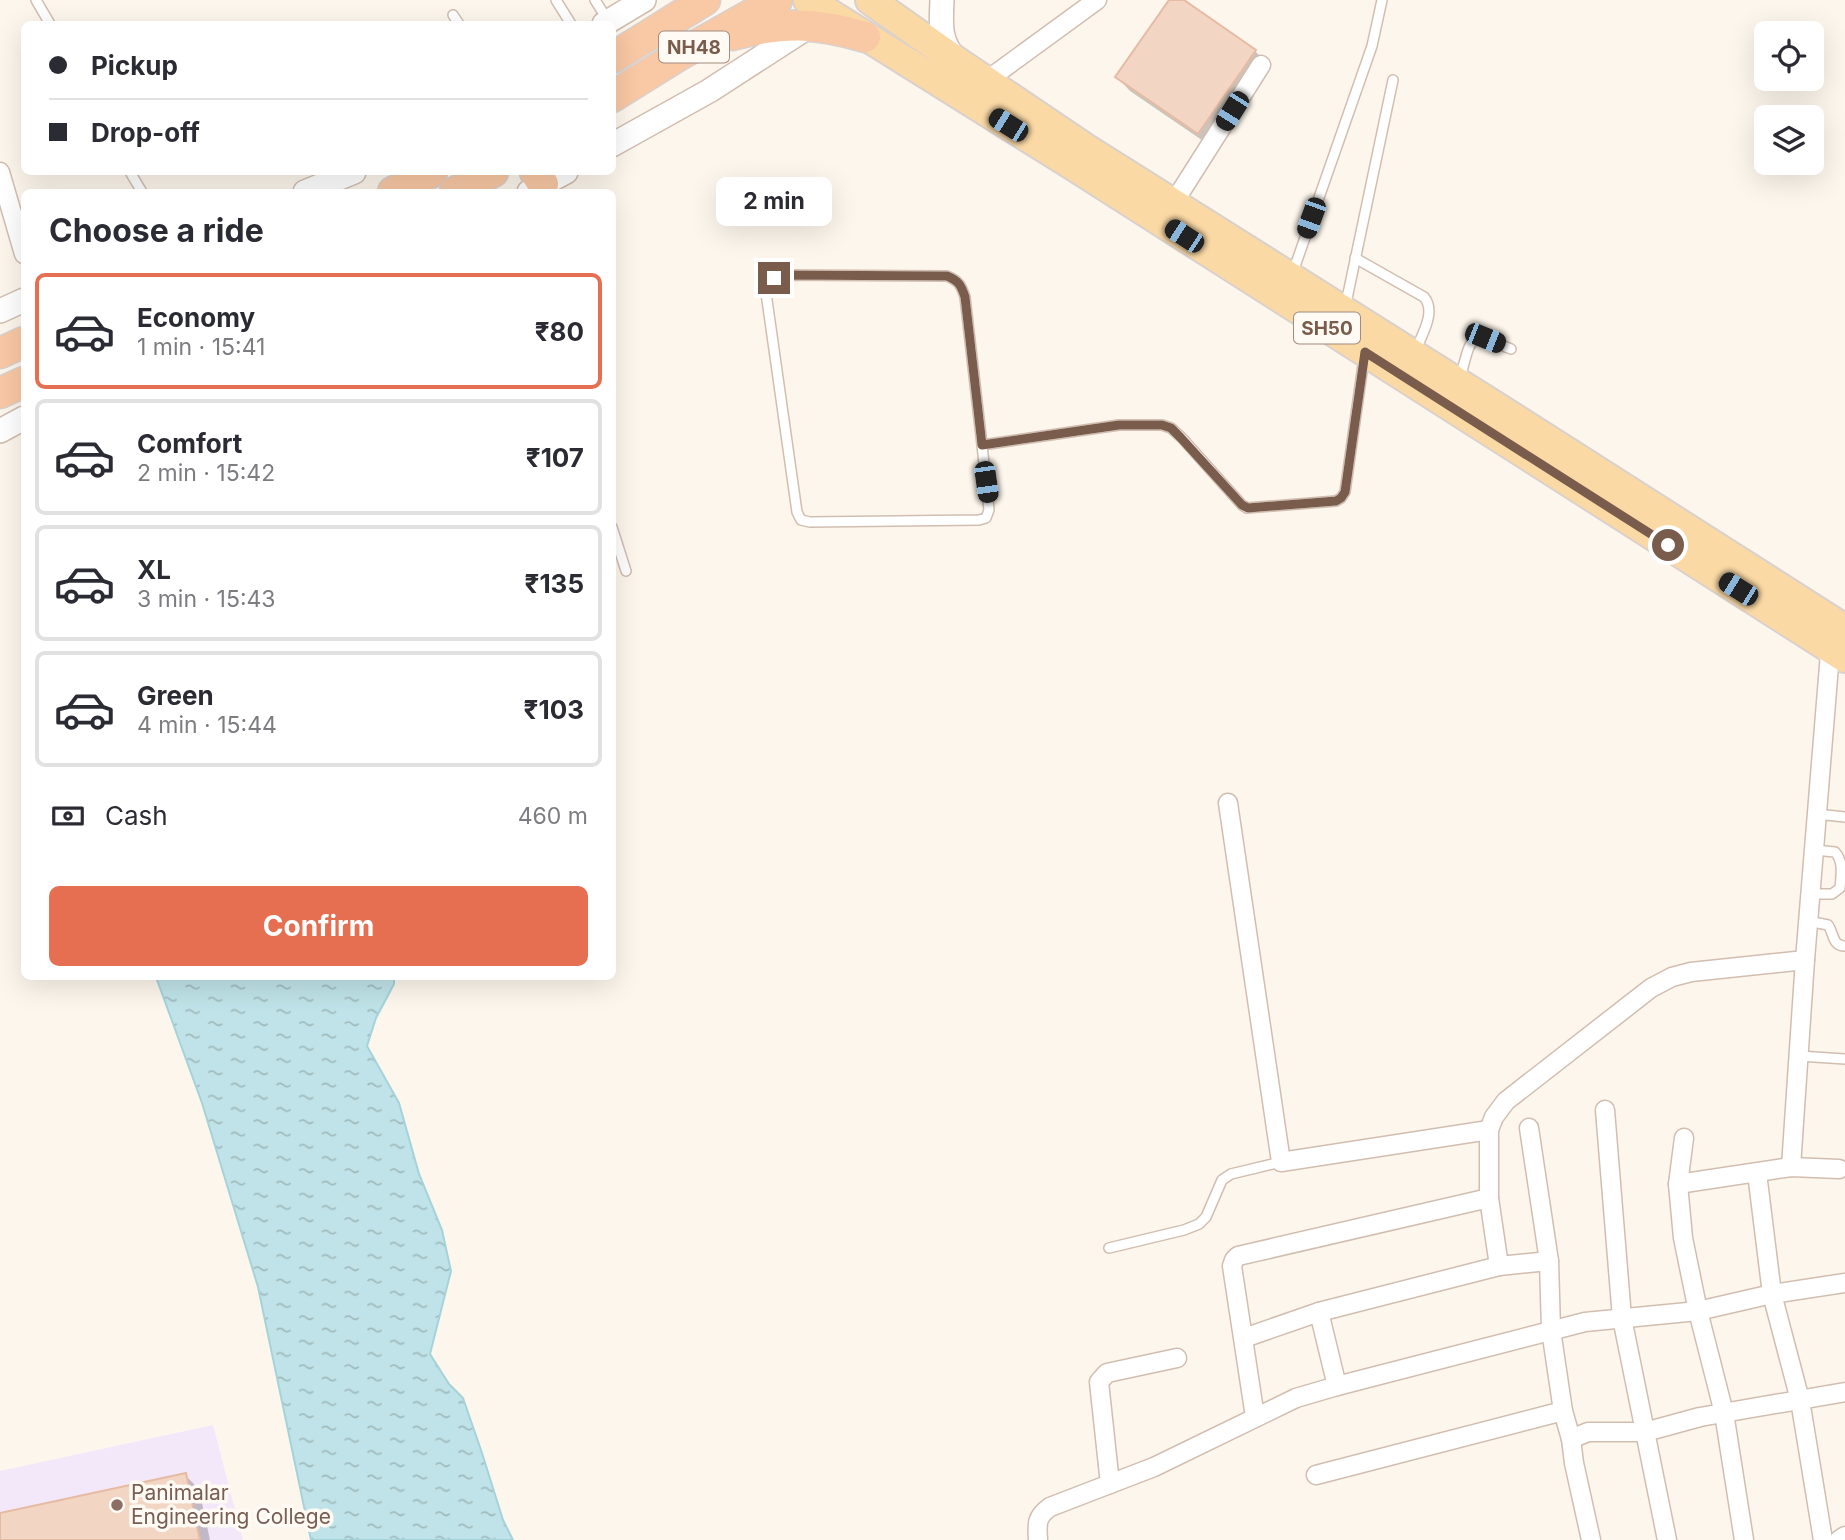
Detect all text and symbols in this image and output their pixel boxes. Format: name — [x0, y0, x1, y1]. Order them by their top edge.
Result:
map controls — [1754, 21, 1824, 175]
button: locate — [1754, 21, 1824, 91]
road number: NH48 — [659, 32, 729, 62]
text: Pickup — [91, 50, 178, 81]
car — [1212, 88, 1253, 134]
car — [985, 105, 1032, 145]
button: layers — [1754, 105, 1824, 175]
text: Drop-off — [91, 117, 200, 148]
callout: 2 min — [716, 176, 832, 226]
text: 2 min — [743, 187, 805, 215]
car — [1294, 195, 1329, 241]
text: Choose a ride — [49, 211, 264, 250]
car — [1161, 216, 1208, 256]
route end — [758, 262, 790, 294]
icon: car — [53, 300, 116, 363]
text: Economy — [137, 302, 255, 333]
road number: SH50 — [1294, 312, 1360, 344]
text: ₹80 — [535, 316, 584, 347]
car — [1462, 320, 1509, 356]
text: 1 min · 15:41 — [137, 333, 265, 361]
icon: car — [53, 426, 116, 489]
text: Comfort — [137, 428, 242, 459]
text: ₹107 — [526, 442, 584, 473]
text: 2 min · 15:42 — [137, 459, 275, 487]
car — [973, 460, 1000, 504]
route start — [1652, 529, 1684, 561]
icon: car — [53, 552, 116, 615]
text: XL — [137, 554, 171, 585]
text: ₹135 — [525, 568, 584, 599]
car — [1715, 569, 1762, 609]
text: 3 min · 15:43 — [137, 585, 276, 613]
icon: car — [53, 678, 116, 741]
text: Green — [137, 680, 214, 711]
text: ₹103 — [524, 694, 584, 725]
text: 4 min · 15:44 — [137, 711, 277, 739]
icon: cash — [49, 797, 87, 835]
text: Cash — [105, 800, 168, 831]
text: 460 m — [518, 802, 588, 830]
button: Confirm — [49, 886, 588, 966]
place label: Panimalar Engineering College — [131, 1480, 331, 1529]
marker: Panimalar Engineering College — [109, 1497, 125, 1513]

